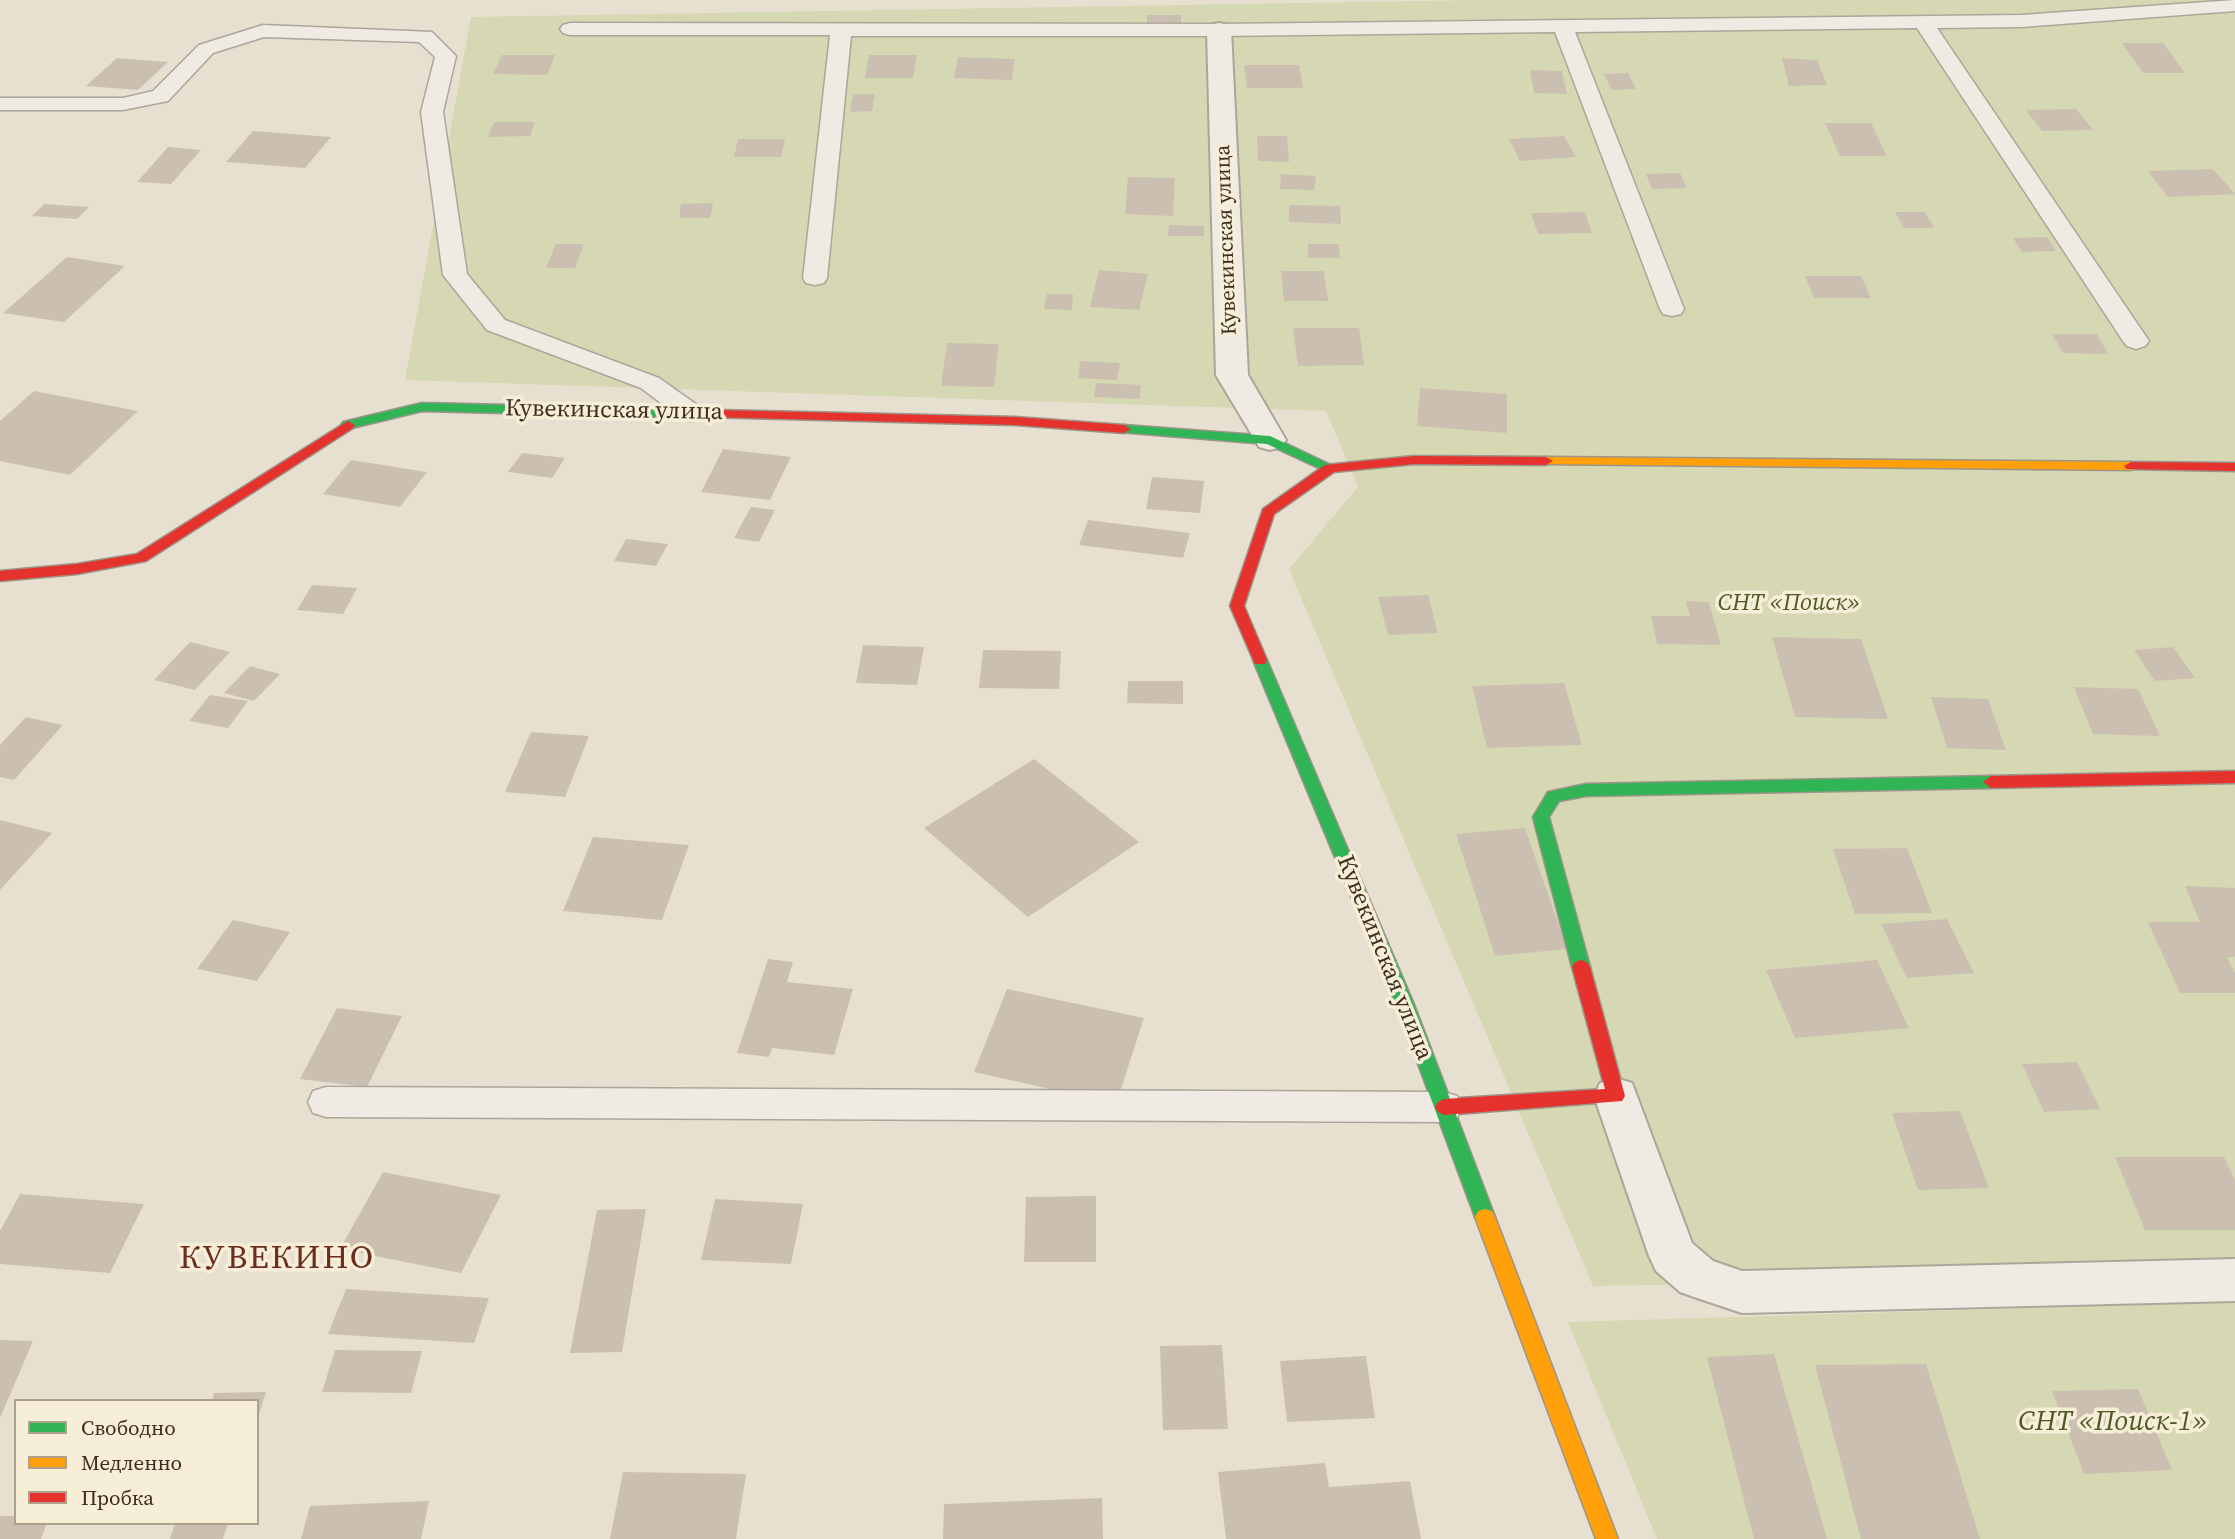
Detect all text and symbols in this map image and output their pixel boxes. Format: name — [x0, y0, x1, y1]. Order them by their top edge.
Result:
street label: Кувекинская улица — [1211, 144, 1243, 336]
street label: Кувекинская улица — [505, 395, 723, 427]
park label: СНТ «Поиск» — [1718, 590, 1860, 618]
street label: Кувекинская улица — [1330, 852, 1438, 1064]
district label: КУВЕКИНО — [180, 1240, 374, 1280]
legend — [14, 1399, 259, 1525]
park label: СНТ «Поиск-1» — [2018, 1406, 2208, 1440]
text: Свободно — [81, 1413, 176, 1442]
text: Медленно — [81, 1448, 182, 1477]
text: Пробка — [81, 1483, 154, 1512]

